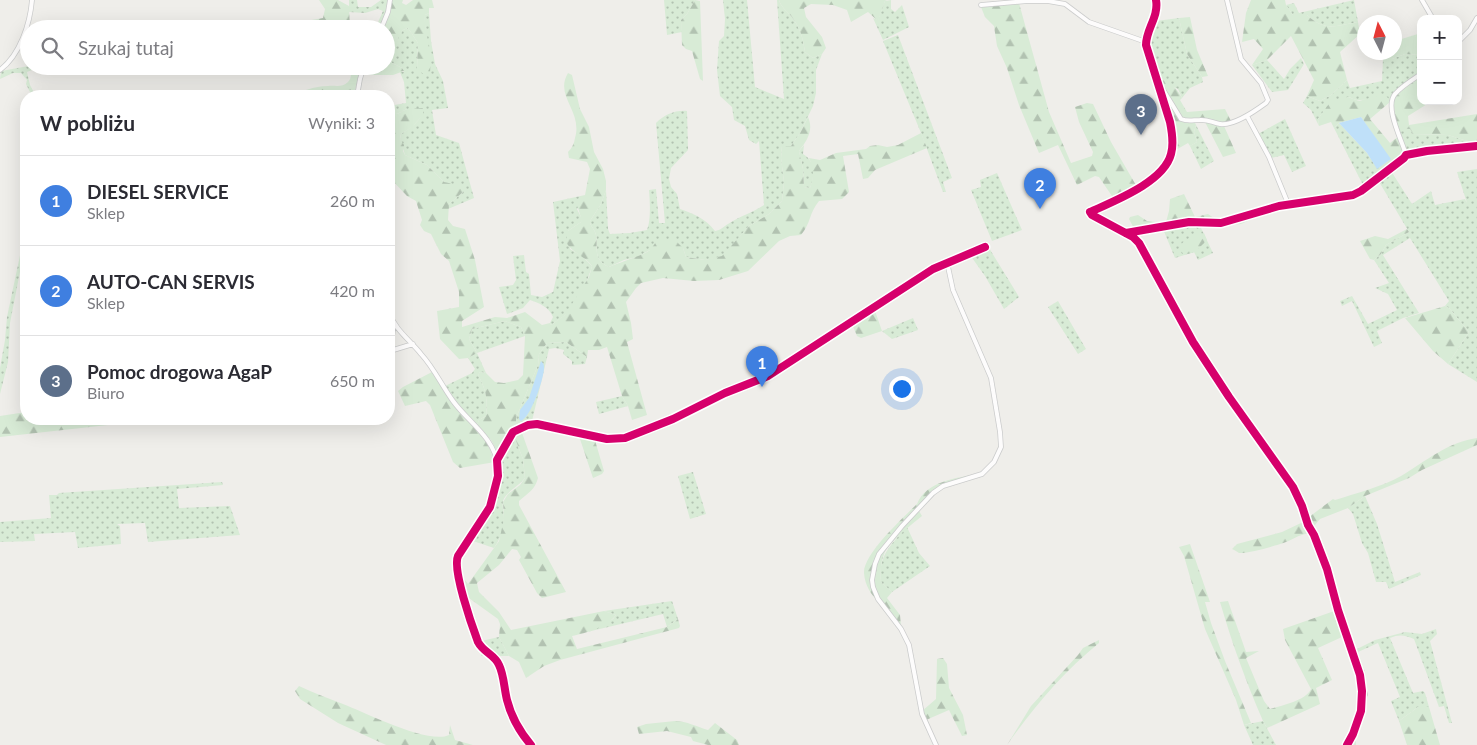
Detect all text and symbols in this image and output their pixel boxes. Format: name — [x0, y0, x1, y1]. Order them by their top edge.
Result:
north arrow — [1357, 15, 1402, 60]
map controls — [1417, 15, 1462, 105]
button: + — [1417, 15, 1462, 60]
search box — [20, 20, 395, 75]
icon: search — [38, 34, 66, 62]
text: Szukaj tutaj — [78, 36, 174, 59]
button: − — [1417, 60, 1462, 105]
pin: 3 — [1125, 94, 1157, 135]
text: W pobliżu — [40, 110, 135, 135]
text: Wyniki: 3 — [308, 113, 375, 132]
pin: 2 — [1024, 168, 1056, 209]
text: DIESEL SERVICE — [87, 180, 229, 203]
text: 1 — [51, 191, 61, 210]
text: 260 m — [330, 191, 375, 210]
text: Sklep — [87, 203, 125, 222]
text: AUTO-CAN SERVIS — [87, 270, 255, 293]
text: 2 — [51, 281, 61, 300]
text: 420 m — [330, 281, 375, 300]
text: Sklep — [87, 293, 125, 312]
pin: 1 — [746, 346, 778, 387]
text: Pomoc drogowa AgaP — [87, 360, 272, 383]
text: 3 — [51, 371, 61, 390]
text: 650 m — [330, 371, 375, 390]
your location — [889, 376, 915, 402]
text: Biuro — [87, 383, 125, 402]

